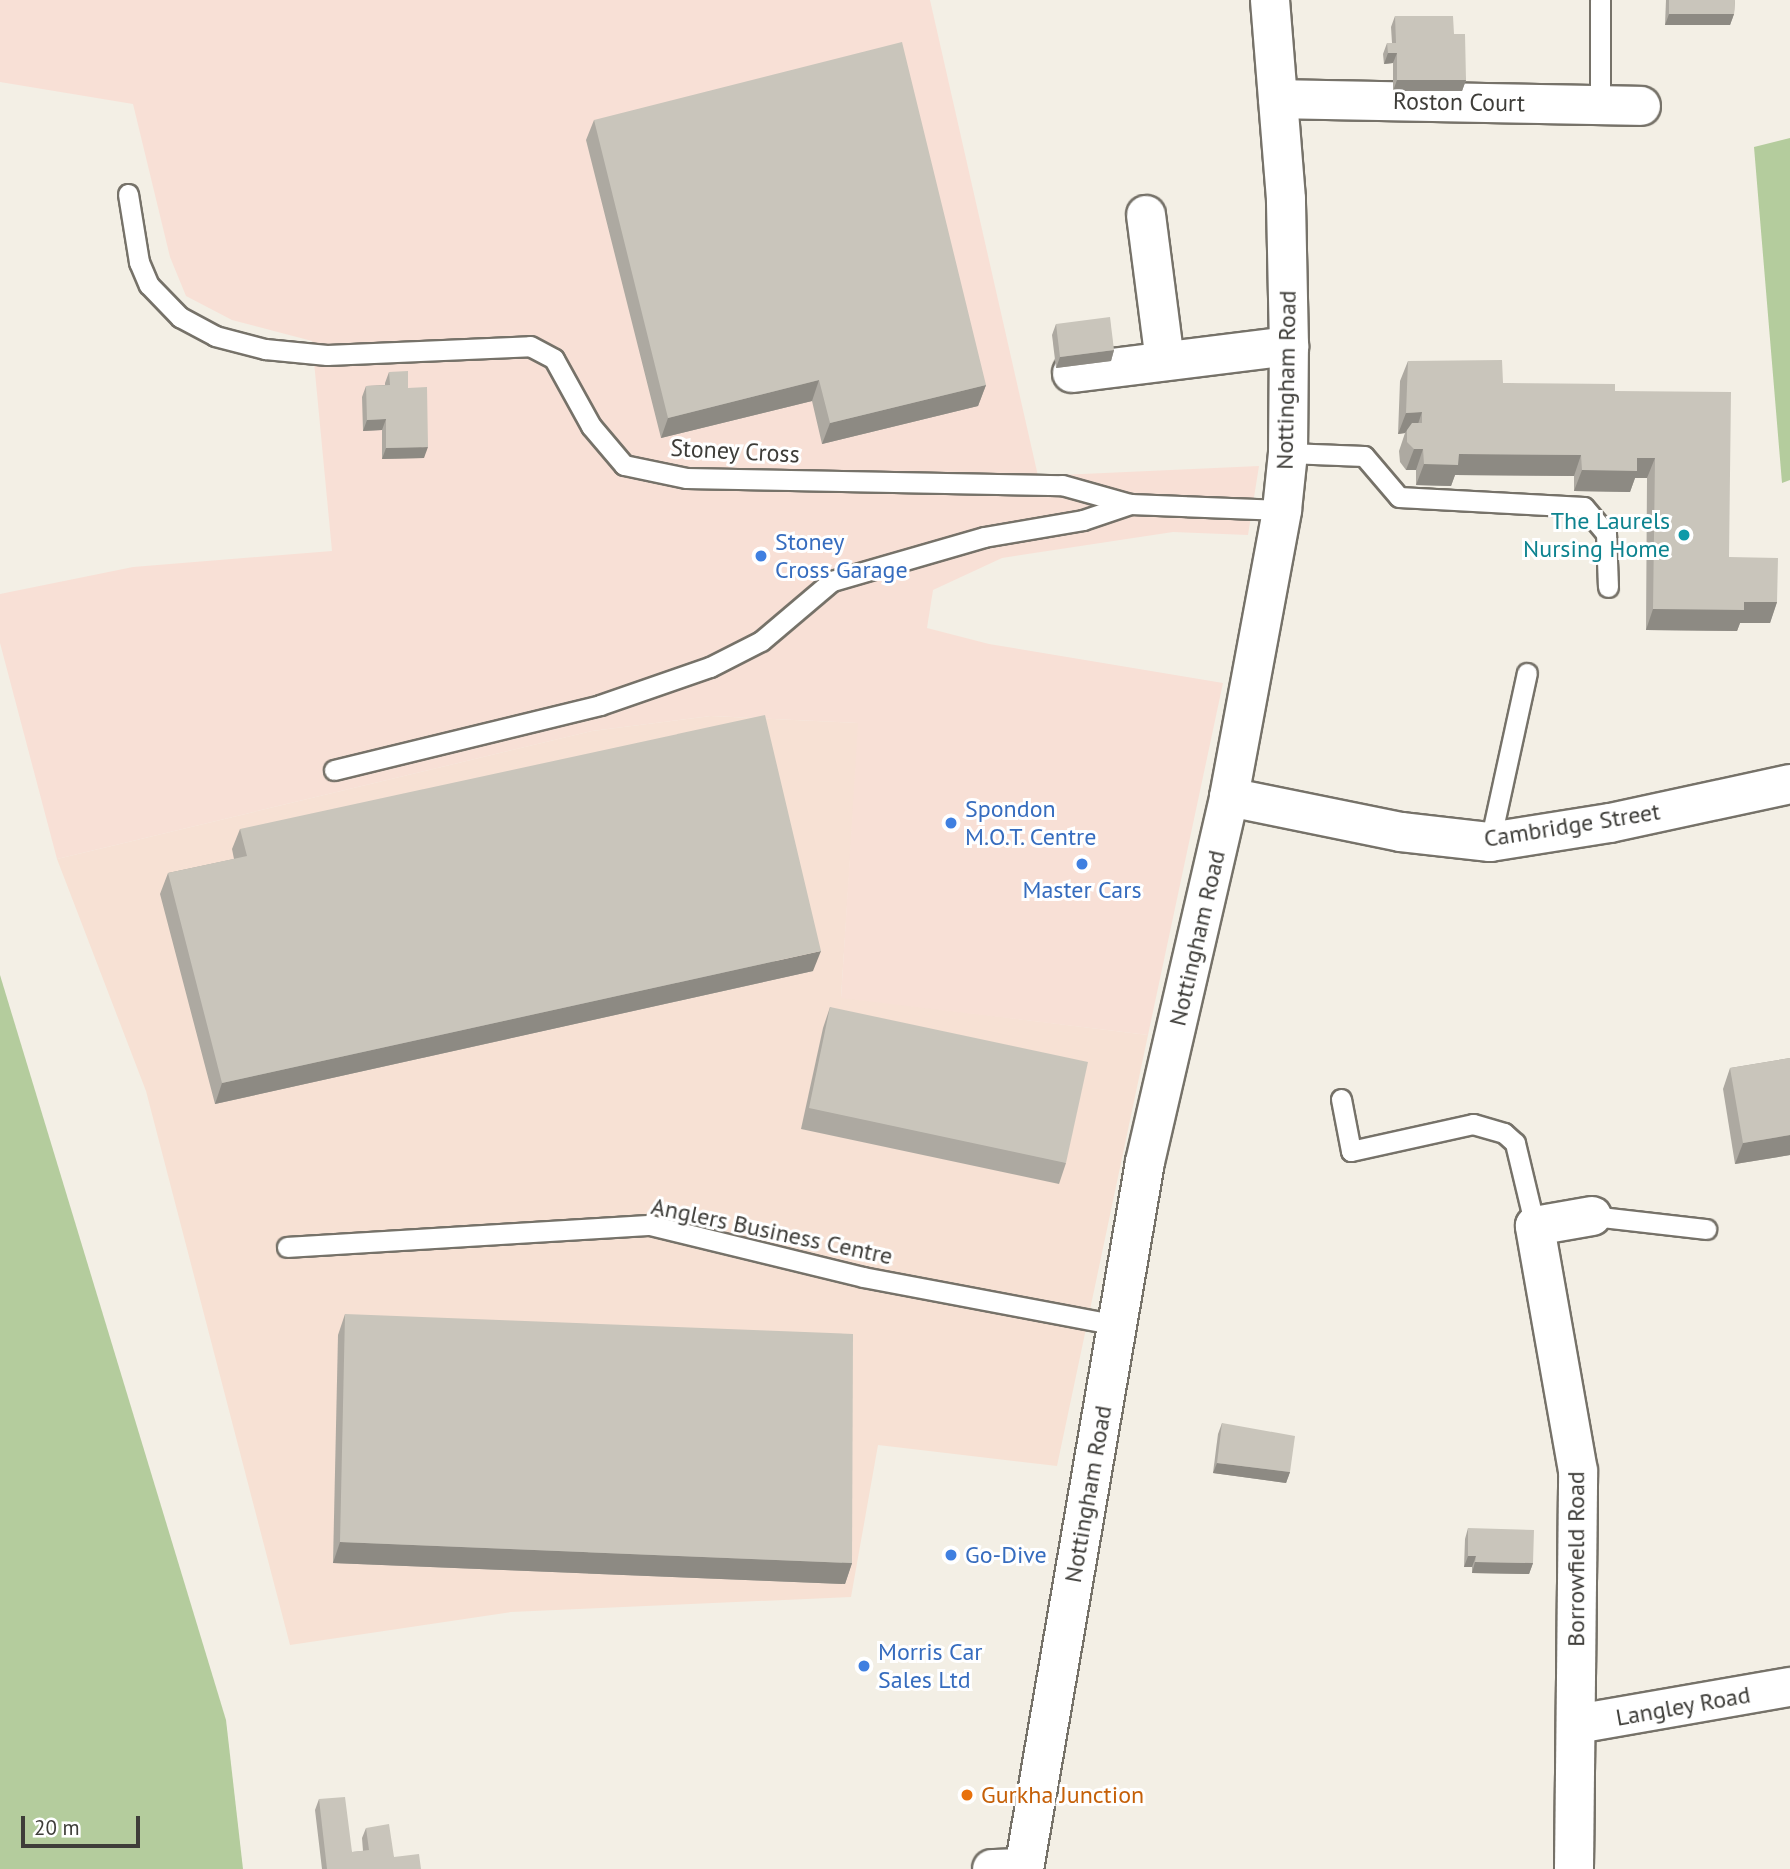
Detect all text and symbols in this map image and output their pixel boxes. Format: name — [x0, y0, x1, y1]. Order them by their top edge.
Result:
street label: Roston Court — [1393, 86, 1525, 118]
street label: Nottingham Road — [1270, 290, 1302, 470]
street label: Stoney Cross — [669, 433, 801, 469]
place label: The Laurels Nursing Home — [1523, 507, 1670, 563]
marker: The Laurels Nursing Home — [1676, 527, 1692, 543]
place label: Stoney Cross Garage — [775, 528, 908, 584]
marker: Stoney Cross Garage — [753, 548, 769, 564]
place label: Spondon M.O.T. Centre — [965, 795, 1098, 851]
street label: Cambridge Street — [1482, 797, 1662, 853]
marker: Spondon M.O.T. Centre — [943, 815, 959, 831]
street label: Nottingham Road — [1163, 847, 1231, 1029]
marker: Master Cars — [1074, 856, 1090, 872]
place label: Master Cars — [1022, 876, 1142, 904]
street label: Anglers Business Centre — [649, 1191, 895, 1271]
street label: Nottingham Road — [1058, 1403, 1118, 1585]
street label: Borrowfield Road — [1562, 1471, 1590, 1647]
place label: Go-Dive — [965, 1541, 1047, 1569]
marker: Go-Dive — [943, 1547, 959, 1563]
place label: Morris Car Sales Ltd — [878, 1638, 982, 1694]
marker: Morris Car Sales Ltd — [856, 1658, 872, 1674]
street label: Langley Road — [1613, 1680, 1753, 1732]
place label: Gurkha Junction — [981, 1781, 1144, 1809]
marker: Gurkha Junction — [959, 1787, 975, 1803]
scale bar — [24, 1802, 144, 1846]
text: 20 m — [34, 1814, 80, 1841]

